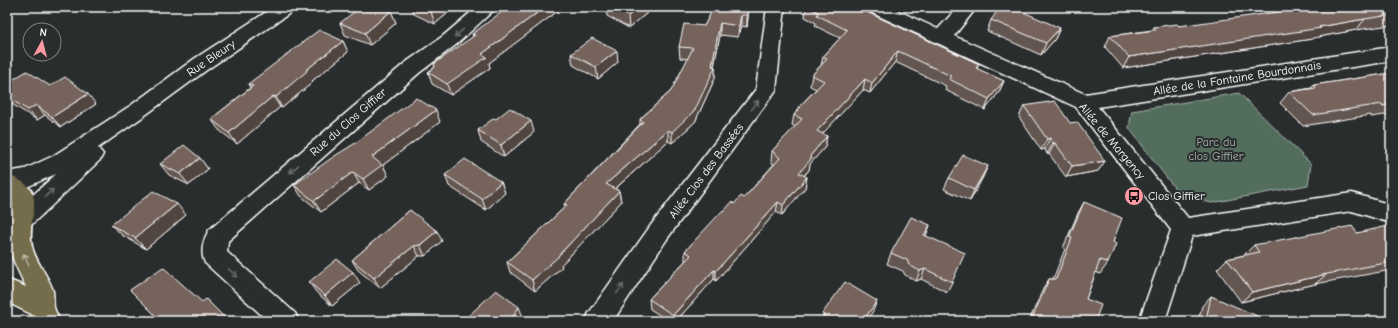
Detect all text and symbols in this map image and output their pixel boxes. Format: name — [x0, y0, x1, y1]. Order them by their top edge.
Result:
north arrow — [22, 22, 62, 62]
text: N — [39, 26, 48, 39]
one-way arrow — [453, 28, 464, 37]
street label: Rue Bleury — [184, 36, 239, 79]
street label: Allée de la Fontaine Bourdonnais — [1152, 58, 1322, 98]
street label: Rue du Clos Giffier — [307, 85, 389, 159]
one-way arrow — [751, 100, 759, 111]
street label: Allée de Margency — [1076, 100, 1148, 183]
street label: Allée Clos des Bassées — [666, 121, 746, 221]
park label: Parc du clos Giffier — [1188, 135, 1244, 163]
one-way arrow — [289, 165, 299, 174]
bus stop icon: Clos Giffier — [1123, 185, 1145, 207]
one-way arrow — [44, 188, 54, 198]
place label: Clos Giffier — [1148, 189, 1205, 203]
one-way arrow — [22, 253, 29, 265]
one-way arrow — [228, 269, 238, 278]
one-way arrow — [616, 284, 624, 295]

